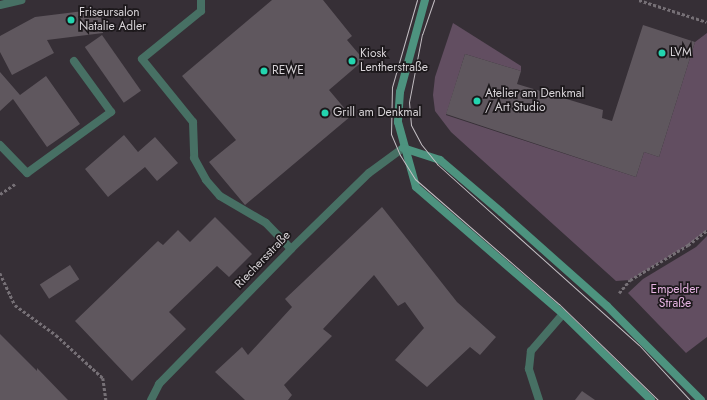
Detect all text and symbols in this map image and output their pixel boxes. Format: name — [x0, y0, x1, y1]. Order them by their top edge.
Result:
place label: Friseursalon Natalie Adler — [79, 6, 146, 34]
marker: Friseursalon Natalie Adler — [66, 15, 76, 25]
place label: LVM — [670, 46, 692, 60]
place label: Kiosk Lentherstraße — [360, 47, 428, 75]
marker: LVM — [657, 48, 667, 58]
marker: Kiosk Lentherstraße — [347, 56, 357, 66]
place label: REWE — [272, 64, 304, 78]
marker: REWE — [259, 66, 269, 76]
place label: Atelier am Denkmal / Art Studio — [485, 87, 584, 115]
marker: Atelier am Denkmal / Art Studio — [472, 96, 482, 106]
place label: Grill am Denkmal — [333, 106, 421, 120]
marker: Grill am Denkmal — [320, 108, 330, 118]
street label: Riechersstraße — [232, 228, 294, 292]
park label: Empelder Straße — [651, 283, 699, 311]

